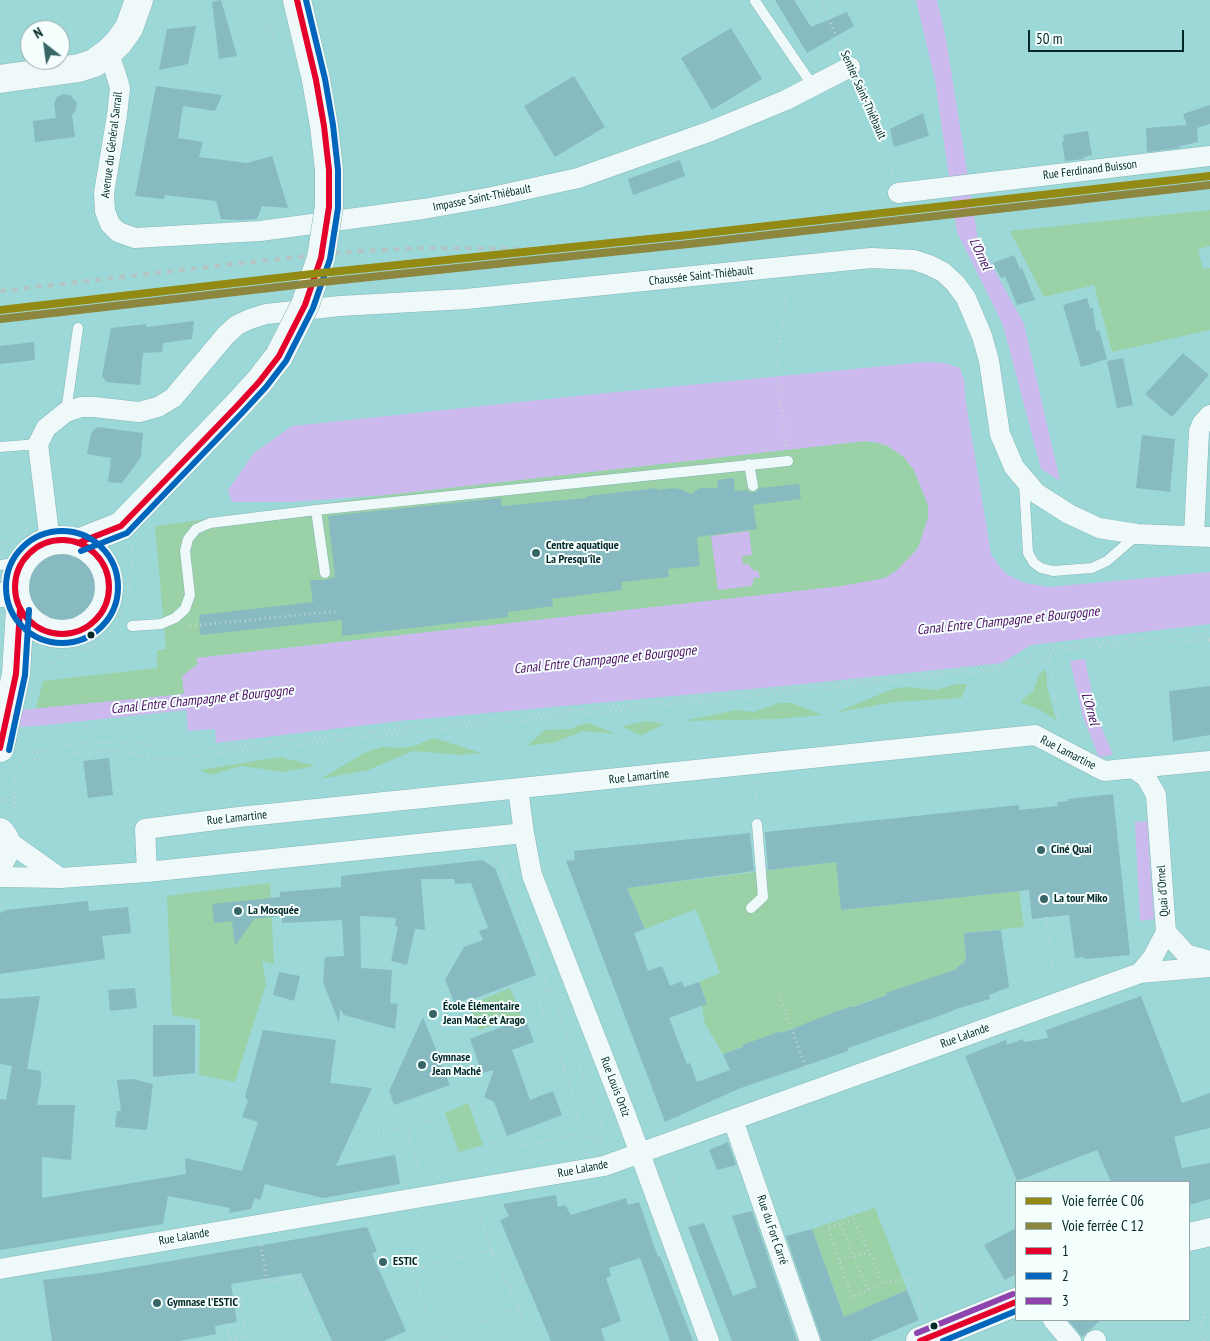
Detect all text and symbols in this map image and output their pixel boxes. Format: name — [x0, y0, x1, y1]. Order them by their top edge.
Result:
north arrow — [20, 20, 70, 70]
scale bar — [1030, 20, 1186, 52]
text: N — [30, 23, 46, 43]
text: 50 m — [1036, 29, 1062, 48]
street label: Sentier Saint-Thiébault — [837, 48, 889, 142]
street label: Avenue du Général Sarrail — [98, 91, 126, 199]
street label: Rue Ferdinand Buisson — [1042, 157, 1138, 183]
street label: Impasse Saint-Thiébault — [432, 181, 532, 215]
water label: L'Ornel — [965, 235, 995, 273]
street label: Chaussée Saint-Thiébault — [648, 263, 754, 289]
place label: Centre aquatique La Presqu'île — [546, 539, 619, 567]
marker: Centre aquatique La Presqu'île — [530, 547, 542, 559]
water label: Canal Entre Champagne et Bourgogne — [916, 603, 1100, 639]
unlabelled marker — [86, 630, 96, 640]
water label: Canal Entre Champagne et Bourgogne — [513, 642, 697, 678]
water label: Canal Entre Champagne et Bourgogne — [110, 682, 294, 718]
water label: L'Ornel — [1077, 691, 1103, 727]
street label: Rue Lamartine — [1038, 733, 1098, 773]
street label: Rue Lamartine — [608, 767, 670, 787]
street label: Rue Lamartine — [206, 808, 268, 828]
place label: Ciné Quai — [1051, 843, 1092, 857]
marker: Ciné Quai — [1035, 844, 1047, 856]
street label: Quai d'Ornel — [1154, 865, 1172, 917]
place label: La tour Miko — [1054, 892, 1107, 906]
marker: La tour Miko — [1038, 893, 1050, 905]
place label: La Mosquée — [248, 904, 299, 918]
marker: La Mosquée — [232, 905, 244, 917]
place label: École Élémentaire Jean Macé et Arago — [443, 1000, 525, 1028]
marker: École Élémentaire Jean Macé et Arago — [427, 1008, 439, 1020]
street label: Rue Lalande — [939, 1020, 991, 1052]
place label: Gymnase Jean Maché — [432, 1051, 481, 1079]
street label: Rue Louis Ortiz — [597, 1055, 633, 1119]
marker: Gymnase Jean Maché — [416, 1059, 428, 1071]
street label: Rue Lalande — [557, 1157, 609, 1181]
legend — [1015, 1181, 1190, 1321]
text: Voie ferrée C 06 — [1062, 1191, 1144, 1210]
street label: Rue du Fort Carré — [753, 1193, 791, 1267]
text: Voie ferrée C 12 — [1062, 1216, 1144, 1235]
street label: Rue Lalande — [158, 1225, 210, 1249]
text: 1 — [1062, 1241, 1069, 1260]
place label: ESTIC — [393, 1255, 417, 1269]
marker: ESTIC — [377, 1256, 389, 1268]
text: 2 — [1062, 1266, 1069, 1285]
text: 3 — [1062, 1291, 1069, 1310]
place label: Gymnase l'ESTIC — [167, 1296, 238, 1310]
marker: Gymnase l'ESTIC — [151, 1297, 163, 1309]
unlabelled marker — [929, 1321, 939, 1331]

